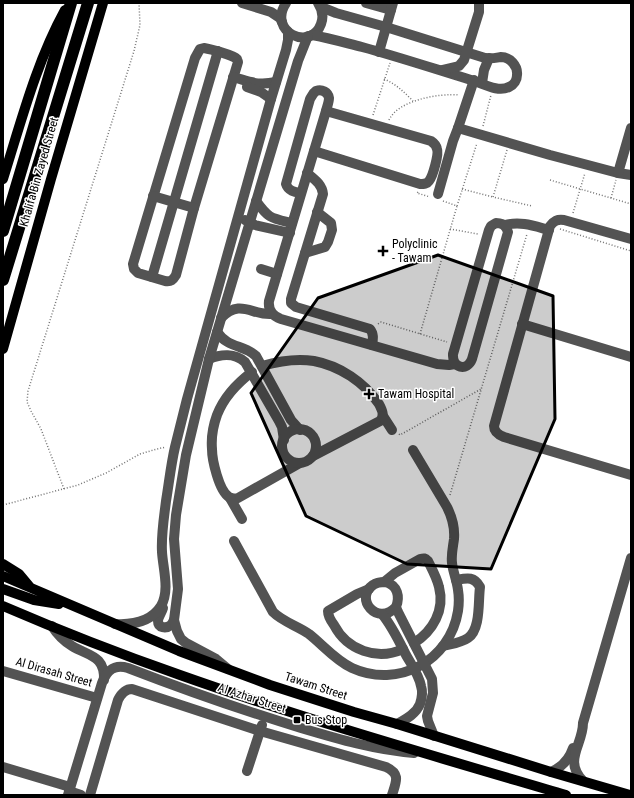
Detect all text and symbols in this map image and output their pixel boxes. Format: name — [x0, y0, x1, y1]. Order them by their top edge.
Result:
street label: Khalifa Bin Zayed Street — [17, 115, 61, 228]
place label: Polyclinic - Tawam — [392, 237, 438, 265]
marker: Polyclinic - Tawam — [377, 245, 389, 257]
place label: Tawam Hospital — [378, 387, 454, 401]
marker: Tawam Hospital — [363, 388, 375, 400]
street label: Al Dirasah Street — [14, 654, 94, 690]
street label: Tawam Street — [283, 669, 349, 703]
street label: Al Azhar Street — [216, 680, 288, 716]
place label: Bus Stop — [305, 713, 347, 727]
marker: Bus Stop — [292, 715, 302, 725]

